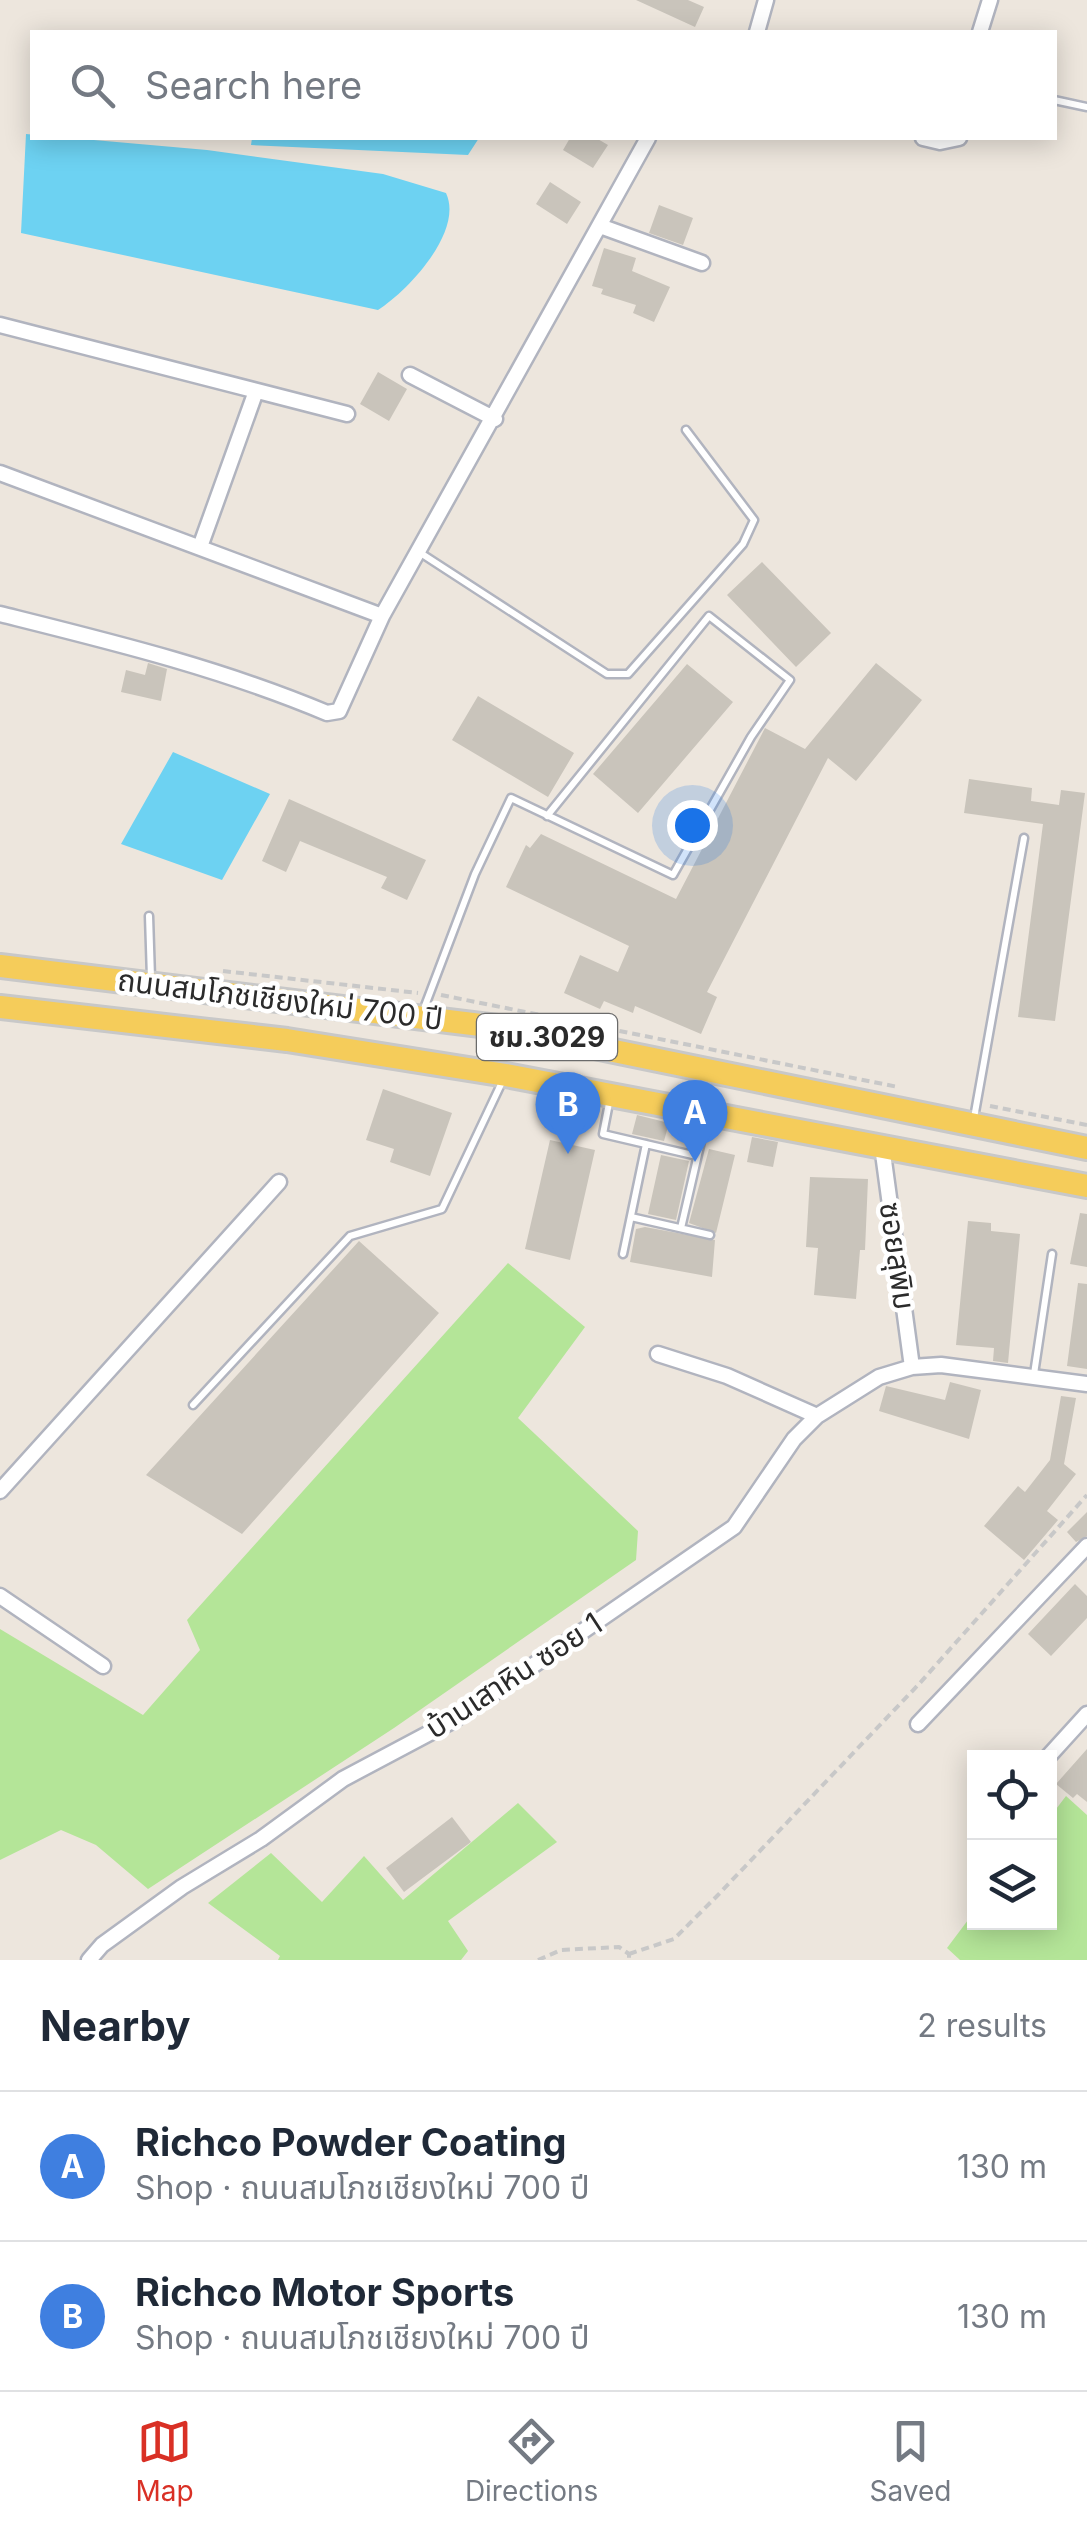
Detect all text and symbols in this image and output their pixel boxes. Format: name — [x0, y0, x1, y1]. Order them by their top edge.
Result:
search box — [30, 30, 1057, 140]
icon: search — [65, 58, 120, 113]
text: Search here — [145, 62, 362, 108]
your location — [667, 800, 718, 851]
street label: ถนนสมโภชเชียงใหม่ 700 ปี — [116, 961, 445, 1037]
road number: ชม.3029 — [477, 1014, 617, 1060]
pin: B — [536, 1072, 600, 1154]
pin: A — [662, 1080, 728, 1162]
street label: ซอยสุพิม — [872, 1200, 923, 1312]
street label: บ้านเสาหิน ซอย 1 — [418, 1605, 609, 1746]
map controls — [967, 1750, 1057, 1930]
button: locate — [967, 1750, 1057, 1840]
button: layers — [967, 1840, 1057, 1930]
text: Nearby — [40, 2000, 191, 2051]
text: 2 results — [917, 2006, 1047, 2045]
text: Richco Powder Coating — [135, 2119, 567, 2165]
text: A — [61, 2147, 84, 2186]
text: 130 m — [957, 2147, 1047, 2186]
text: Shop · ถนนสมโภชเชียงใหม่ 700 ปี — [135, 2168, 590, 2207]
text: Richco Motor Sports — [135, 2269, 514, 2315]
text: B — [62, 2297, 83, 2336]
text: 130 m — [957, 2297, 1047, 2336]
text: Shop · ถนนสมโภชเชียงใหม่ 700 ปี — [135, 2318, 590, 2357]
tab: Map — [136, 2414, 194, 2508]
tab: Directions — [465, 2414, 598, 2508]
tab: Saved — [869, 2414, 951, 2508]

